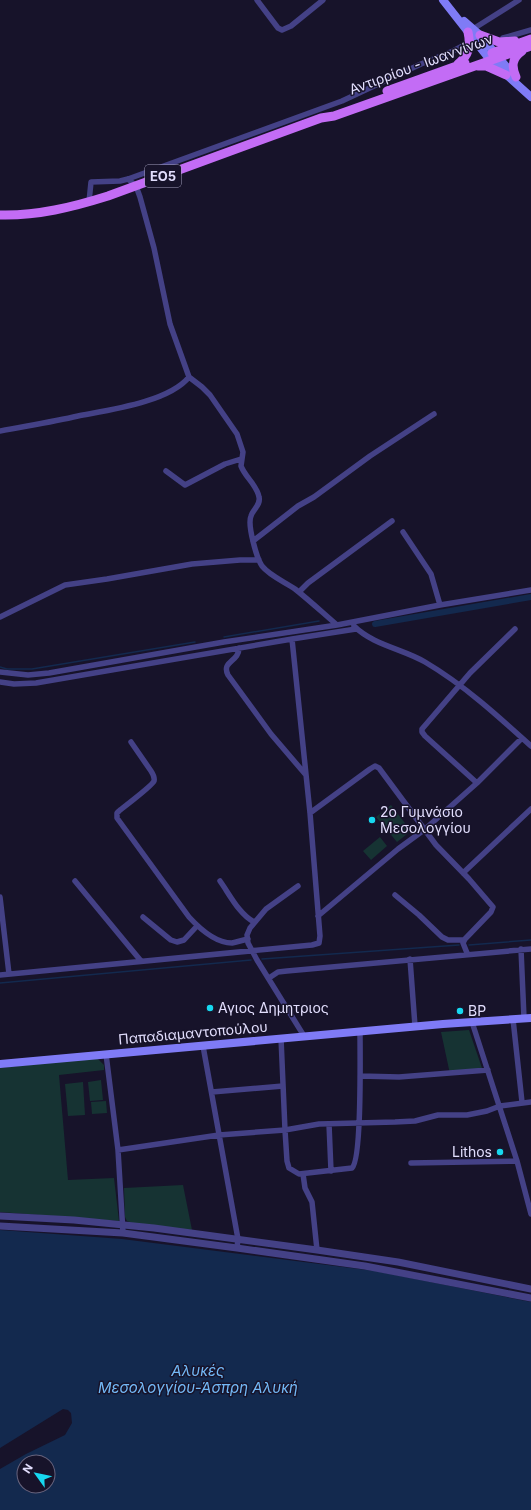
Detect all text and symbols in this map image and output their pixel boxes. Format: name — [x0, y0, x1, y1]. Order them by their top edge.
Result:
street label: Αντιρρίου - Ιωαννίνων — [347, 30, 495, 97]
road number: ΕΟ5 — [145, 165, 181, 187]
place label: 2ο Γυμνάσιο Μεσολογγίου — [380, 803, 471, 836]
marker: 2ο Γυμνάσιο Μεσολογγίου — [367, 815, 377, 825]
place label: Αγιος Δημητριος — [218, 999, 329, 1016]
place label: BP — [468, 1002, 486, 1019]
marker: Αγιος Δημητριος — [205, 1003, 215, 1013]
marker: BP — [455, 1006, 465, 1016]
street label: Παπαδιαμαντοπούλου — [118, 1018, 268, 1047]
place label: Lithos — [452, 1143, 492, 1160]
marker: Lithos — [495, 1147, 505, 1157]
water label: Αλυκές Μεσολογγίου-Άσπρη Αλυκή — [98, 1361, 298, 1397]
north arrow — [16, 1454, 56, 1494]
text: N — [19, 1461, 36, 1476]

